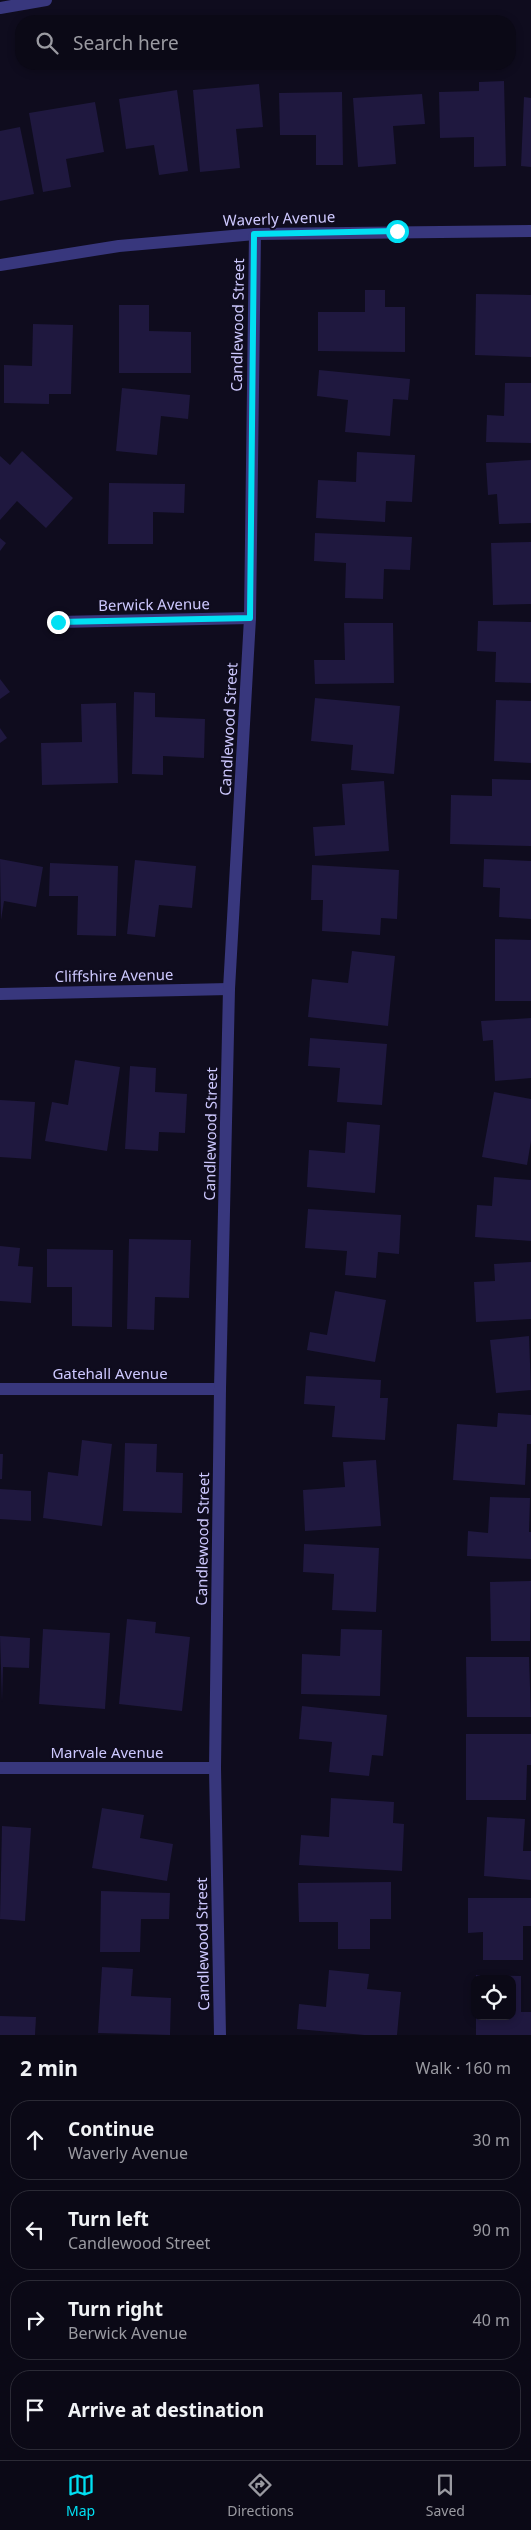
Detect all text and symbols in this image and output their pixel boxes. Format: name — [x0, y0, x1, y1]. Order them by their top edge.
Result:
search box — [15, 15, 516, 70]
icon: search — [33, 29, 61, 57]
text: Search here — [73, 30, 179, 56]
street label: Waverly Avenue — [222, 206, 336, 230]
route start — [386, 220, 409, 243]
street label: Candlewood Street — [226, 258, 248, 392]
street label: Berwick Avenue — [98, 593, 210, 615]
route end — [47, 611, 70, 634]
street label: Candlewood Street — [215, 661, 242, 796]
street label: Cliffshire Avenue — [54, 964, 174, 986]
street label: Candlewood Street — [199, 1067, 221, 1201]
street label: Gatehall Avenue — [52, 1363, 168, 1383]
street label: Candlewood Street — [191, 1472, 213, 1606]
street label: Marvale Avenue — [50, 1742, 164, 1762]
street label: Candlewood Street — [191, 1877, 213, 2011]
map controls — [471, 1975, 516, 2020]
button: locate — [471, 1975, 516, 2020]
text: 2 min — [20, 2054, 78, 2082]
text: Walk · 160 m — [416, 2057, 511, 2079]
text: Continue — [68, 2116, 154, 2142]
icon: ahead — [21, 2126, 49, 2154]
text: 30 m — [473, 2129, 510, 2151]
text: Waverly Avenue — [68, 2142, 188, 2164]
text: Turn left — [68, 2206, 149, 2232]
icon: left — [21, 2216, 49, 2244]
text: 90 m — [473, 2219, 510, 2241]
text: Candlewood Street — [68, 2232, 210, 2254]
text: Turn right — [68, 2296, 163, 2322]
icon: right — [21, 2306, 49, 2334]
text: 40 m — [473, 2309, 510, 2331]
text: Berwick Avenue — [68, 2322, 187, 2344]
icon: arrive — [21, 2396, 49, 2424]
text: Arrive at destination — [68, 2397, 264, 2423]
tab: Map — [66, 2471, 95, 2520]
tab: Directions — [227, 2471, 294, 2520]
tab: Saved — [426, 2471, 465, 2520]

